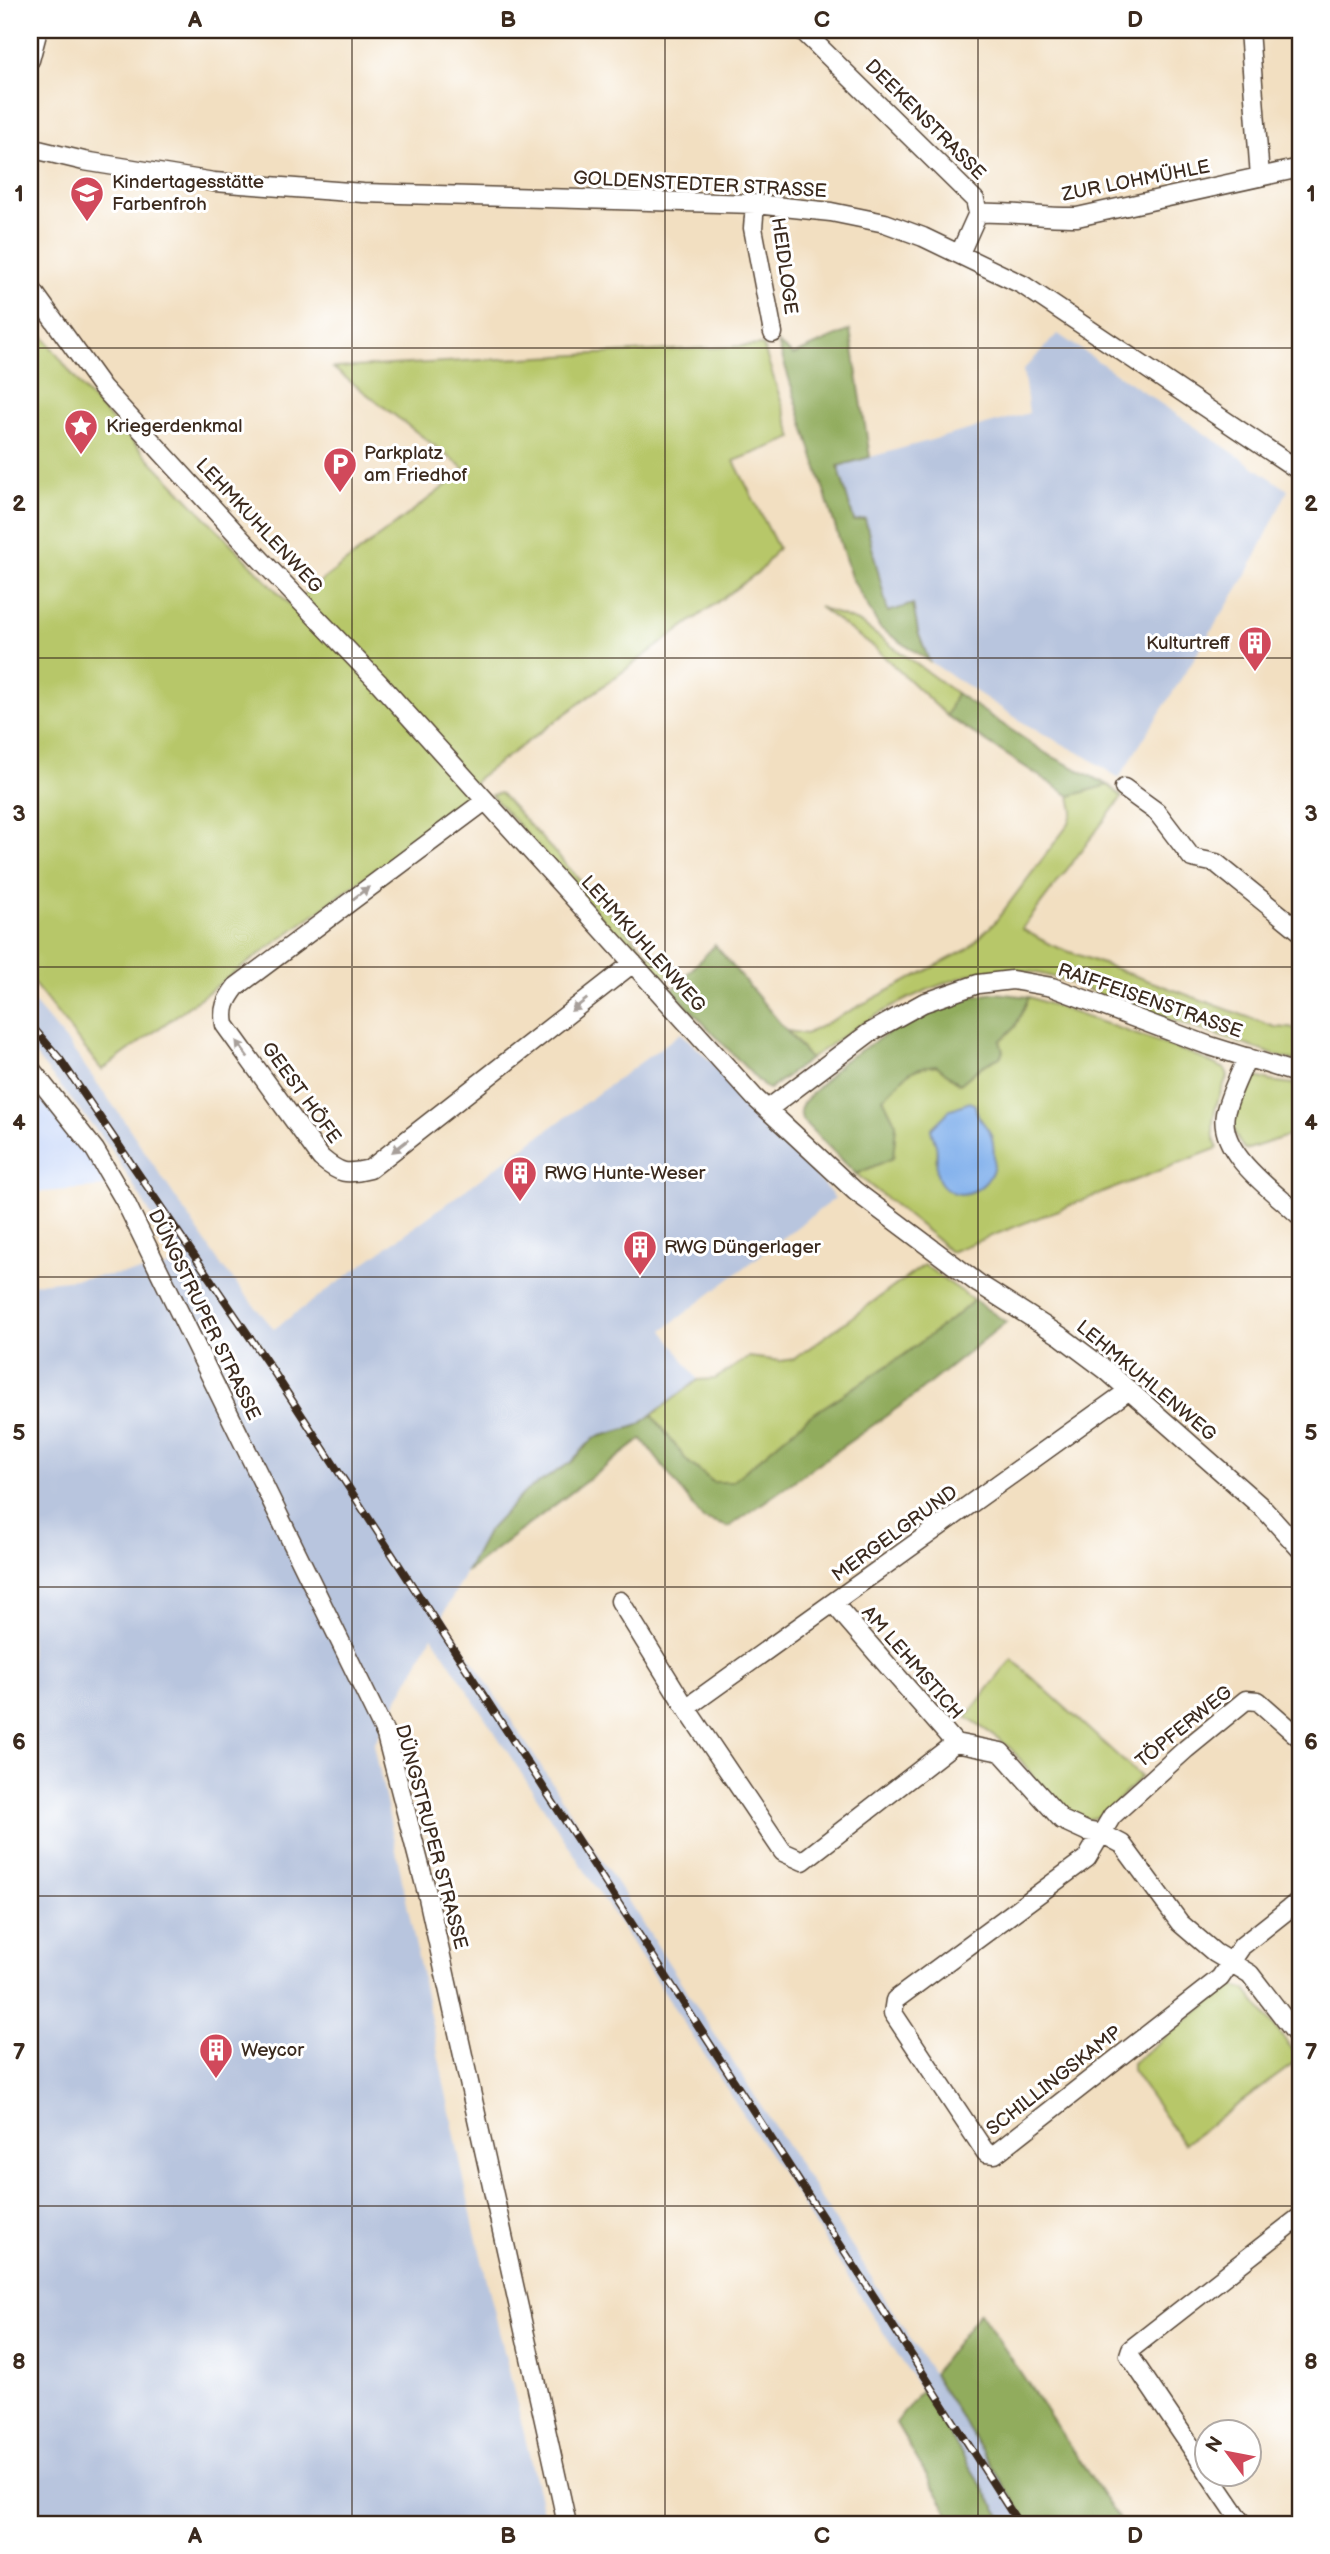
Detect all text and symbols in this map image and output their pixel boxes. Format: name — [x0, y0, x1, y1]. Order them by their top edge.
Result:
text: A — [187, 6, 203, 34]
text: B — [500, 6, 516, 34]
text: C — [814, 6, 830, 34]
text: D — [1127, 6, 1143, 34]
street label: DEEKENSTRASSE — [860, 55, 990, 185]
street label: ZUR LOHMÜHLE — [1059, 155, 1212, 207]
street label: GOLDENSTEDTER STRASSE — [573, 167, 827, 203]
place label: Kindertagesstätte Farbenfroh — [112, 171, 264, 216]
school or university icon: Kindertagesstätte Farbenfroh — [68, 174, 106, 223]
text: 1 — [14, 180, 24, 208]
text: 1 — [1306, 180, 1316, 208]
street label: HEIDLOGE — [766, 216, 802, 316]
place icon: Kriegerdenkmal — [62, 407, 100, 456]
place label: Kriegerdenkmal — [106, 415, 242, 438]
place label: Parkplatz am Friedhof — [364, 442, 468, 487]
parking icon: Parkplatz am Friedhof — [321, 445, 359, 494]
street label: LEHMKUHLENWEG — [191, 454, 327, 598]
text: 2 — [12, 490, 26, 518]
text: 2 — [1304, 490, 1318, 518]
building icon: Kulturtreff — [1236, 624, 1274, 673]
place label: Kulturtreff — [1146, 632, 1231, 655]
text: 3 — [12, 800, 26, 828]
text: 3 — [1304, 800, 1318, 828]
street label: LEHMKUHLENWEG — [576, 871, 710, 1017]
one-way arrow — [352, 887, 370, 901]
street label: RAIFFEISENSTRASSE — [1055, 959, 1245, 1043]
one-way arrow — [571, 998, 589, 1013]
street label: GEEST HÖFE — [256, 1038, 346, 1148]
one-way arrow — [235, 1040, 249, 1058]
text: 4 — [12, 1109, 26, 1137]
text: 4 — [1304, 1109, 1318, 1137]
one-way arrow — [392, 1138, 410, 1153]
building icon: RWG Hunte-Weser — [501, 1154, 539, 1203]
place label: RWG Hunte-Weser — [544, 1162, 706, 1185]
street label: DÜNGSTRUPER STRASSE — [143, 1206, 265, 1424]
building icon: RWG Düngerlager — [621, 1228, 659, 1277]
place label: RWG Düngerlager — [664, 1236, 822, 1259]
street label: LEHMKUHLENWEG — [1071, 1316, 1221, 1446]
text: 5 — [12, 1419, 26, 1447]
text: 5 — [1304, 1419, 1318, 1447]
street label: MERGELGRUND — [828, 1481, 962, 1587]
street label: AM LEHMSTICH — [856, 1602, 968, 1724]
street label: TÖPFERWEG — [1131, 1681, 1237, 1773]
street label: DÜNGSTRUPER STRASSE — [390, 1722, 472, 1952]
text: 6 — [12, 1728, 26, 1756]
text: 6 — [1304, 1728, 1318, 1756]
street label: SCHILLINGSKAMP — [982, 2021, 1126, 2141]
building icon: Weycor — [197, 2031, 235, 2080]
text: 7 — [13, 2038, 26, 2066]
text: 7 — [1305, 2038, 1318, 2066]
place label: Weycor — [241, 2039, 305, 2062]
text: 8 — [12, 2348, 26, 2376]
text: 8 — [1304, 2348, 1318, 2376]
north arrow — [1194, 2418, 1264, 2488]
text: N — [1201, 2433, 1228, 2457]
text: A — [187, 2522, 203, 2550]
text: B — [500, 2522, 516, 2550]
text: C — [814, 2522, 830, 2550]
text: D — [1127, 2522, 1143, 2550]

